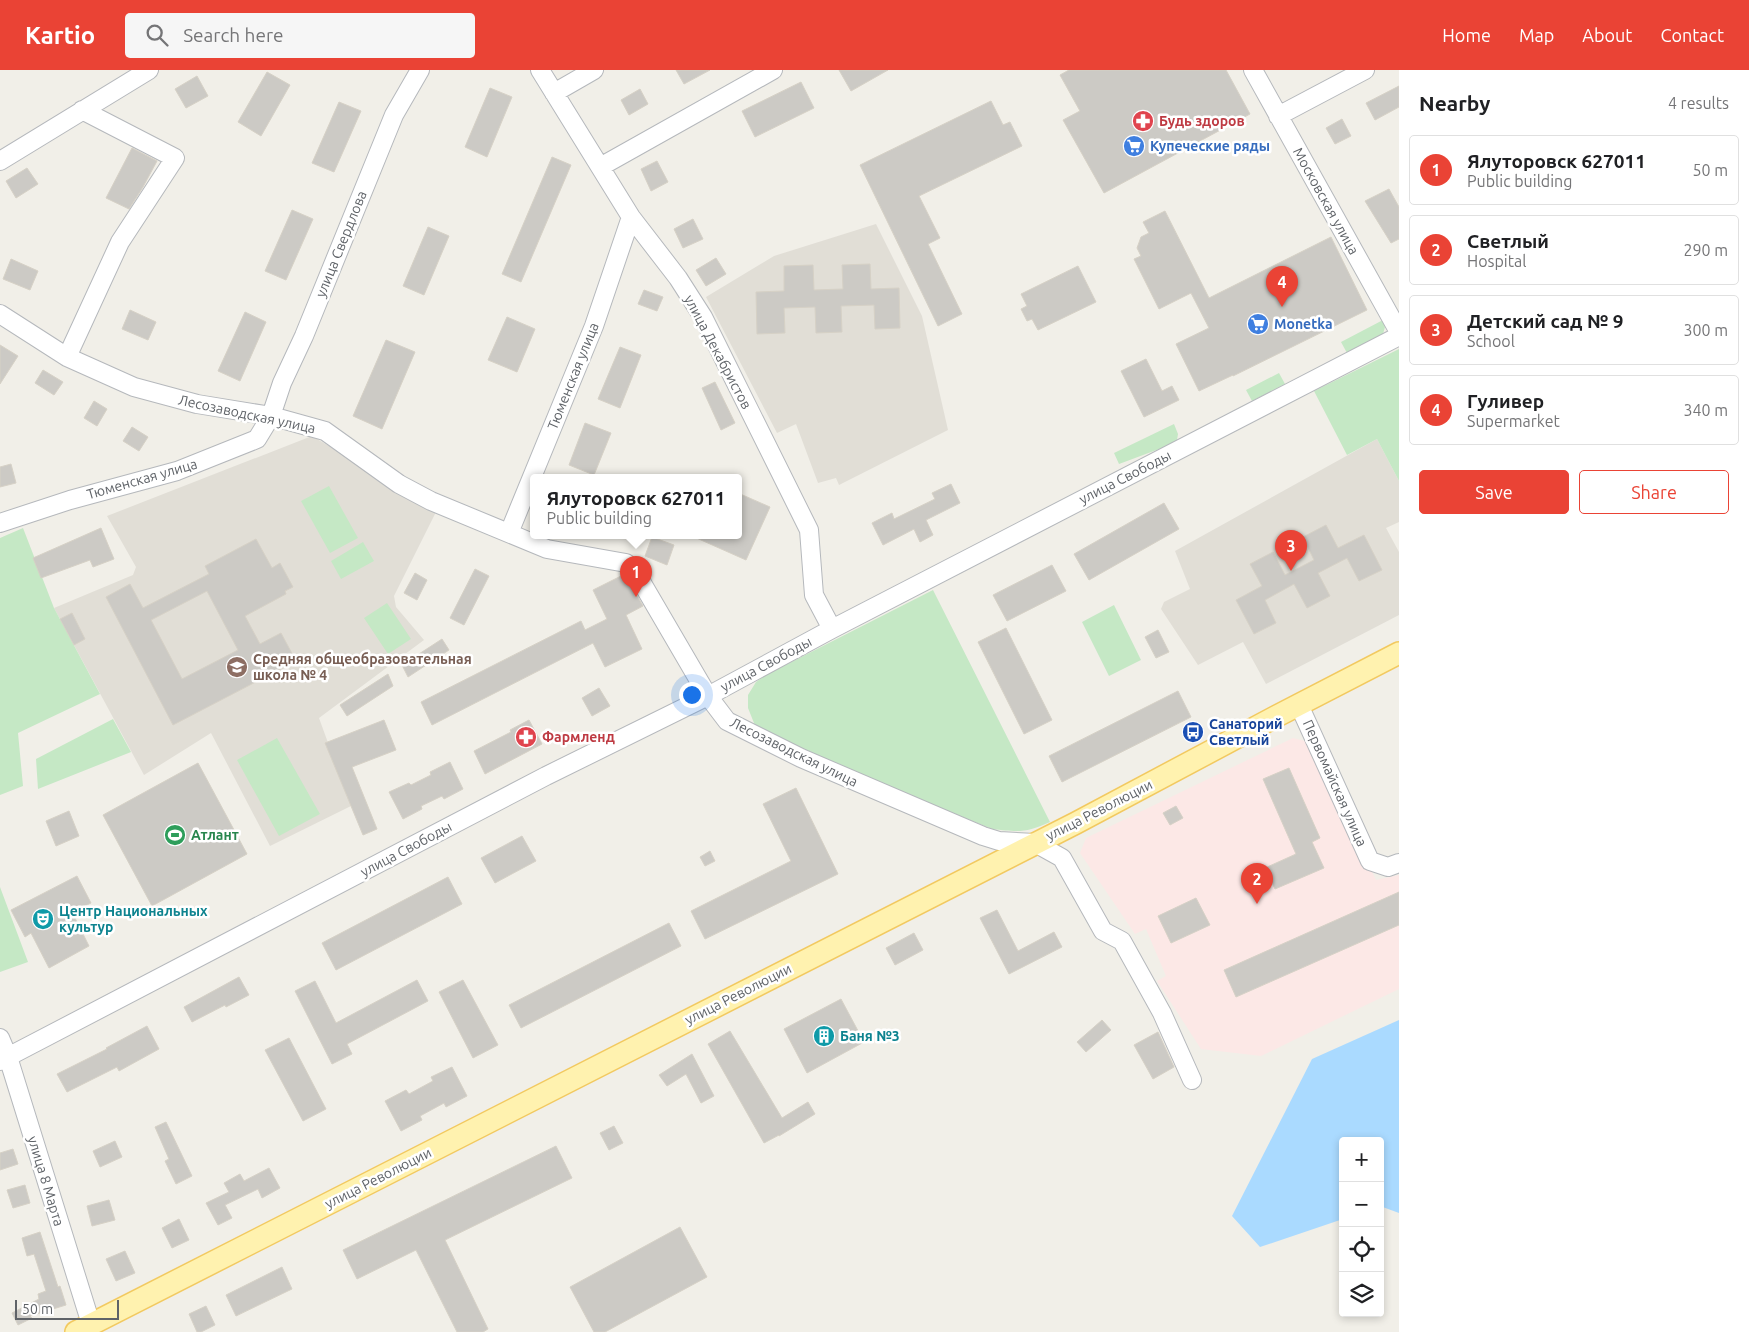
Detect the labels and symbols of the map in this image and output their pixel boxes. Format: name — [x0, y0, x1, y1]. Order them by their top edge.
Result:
pharmacy icon: Будь здоров — [1131, 109, 1155, 133]
place label: Будь здоров — [1159, 113, 1245, 129]
supermarket icon: Купеческие ряды — [1122, 134, 1146, 158]
place label: Купеческие ряды — [1150, 138, 1270, 154]
street label: Московская улица — [1290, 145, 1362, 257]
street label: улица Свердлова — [312, 188, 370, 300]
pin: 4 — [1266, 266, 1298, 307]
street label: улица Декабристов — [681, 292, 755, 412]
supermarket icon: Monetka — [1246, 312, 1270, 336]
place label: Monetka — [1274, 316, 1333, 332]
street label: Тюменская улица — [544, 320, 602, 432]
street label: Лесозаводская улица — [177, 392, 317, 436]
street label: улица Свободы — [1076, 447, 1174, 507]
street label: Тюменская улица — [85, 456, 199, 502]
pin: 3 — [1275, 530, 1307, 571]
pin: 1 — [620, 556, 652, 597]
street label: улица Свободы — [718, 633, 814, 695]
place label: Средняя общеобразовательная школа № 4 — [253, 651, 472, 683]
school or university icon: Средняя общеобразовательная школа № 4 — [225, 655, 249, 679]
your location — [679, 682, 705, 708]
street label: Лесозаводская улица — [728, 714, 860, 790]
place label: Санаторий Светлый — [1209, 716, 1283, 748]
street label: Первомайская улица — [1300, 717, 1370, 849]
bus stop icon: Санаторий Светлый — [1181, 720, 1205, 744]
pharmacy icon: Фармленд — [514, 725, 538, 749]
place label: Фармленд — [542, 729, 615, 745]
street label: улица Революции — [1043, 776, 1155, 844]
street label: улица Свободы — [358, 818, 454, 880]
sports icon: Атлант — [163, 823, 187, 847]
place label: Атлант — [191, 827, 239, 843]
pin: 2 — [1241, 863, 1273, 904]
place label: Центр Национальных культур — [59, 903, 208, 935]
theatre icon: Центр Национальных культур — [31, 907, 55, 931]
street label: улица Революции — [682, 960, 794, 1028]
building icon: Баня №3 — [812, 1024, 836, 1048]
place label: Баня №3 — [840, 1028, 900, 1044]
street label: улица 8 Марта — [25, 1134, 67, 1228]
street label: улица Революции — [322, 1144, 434, 1212]
scale bar — [15, 1297, 119, 1320]

